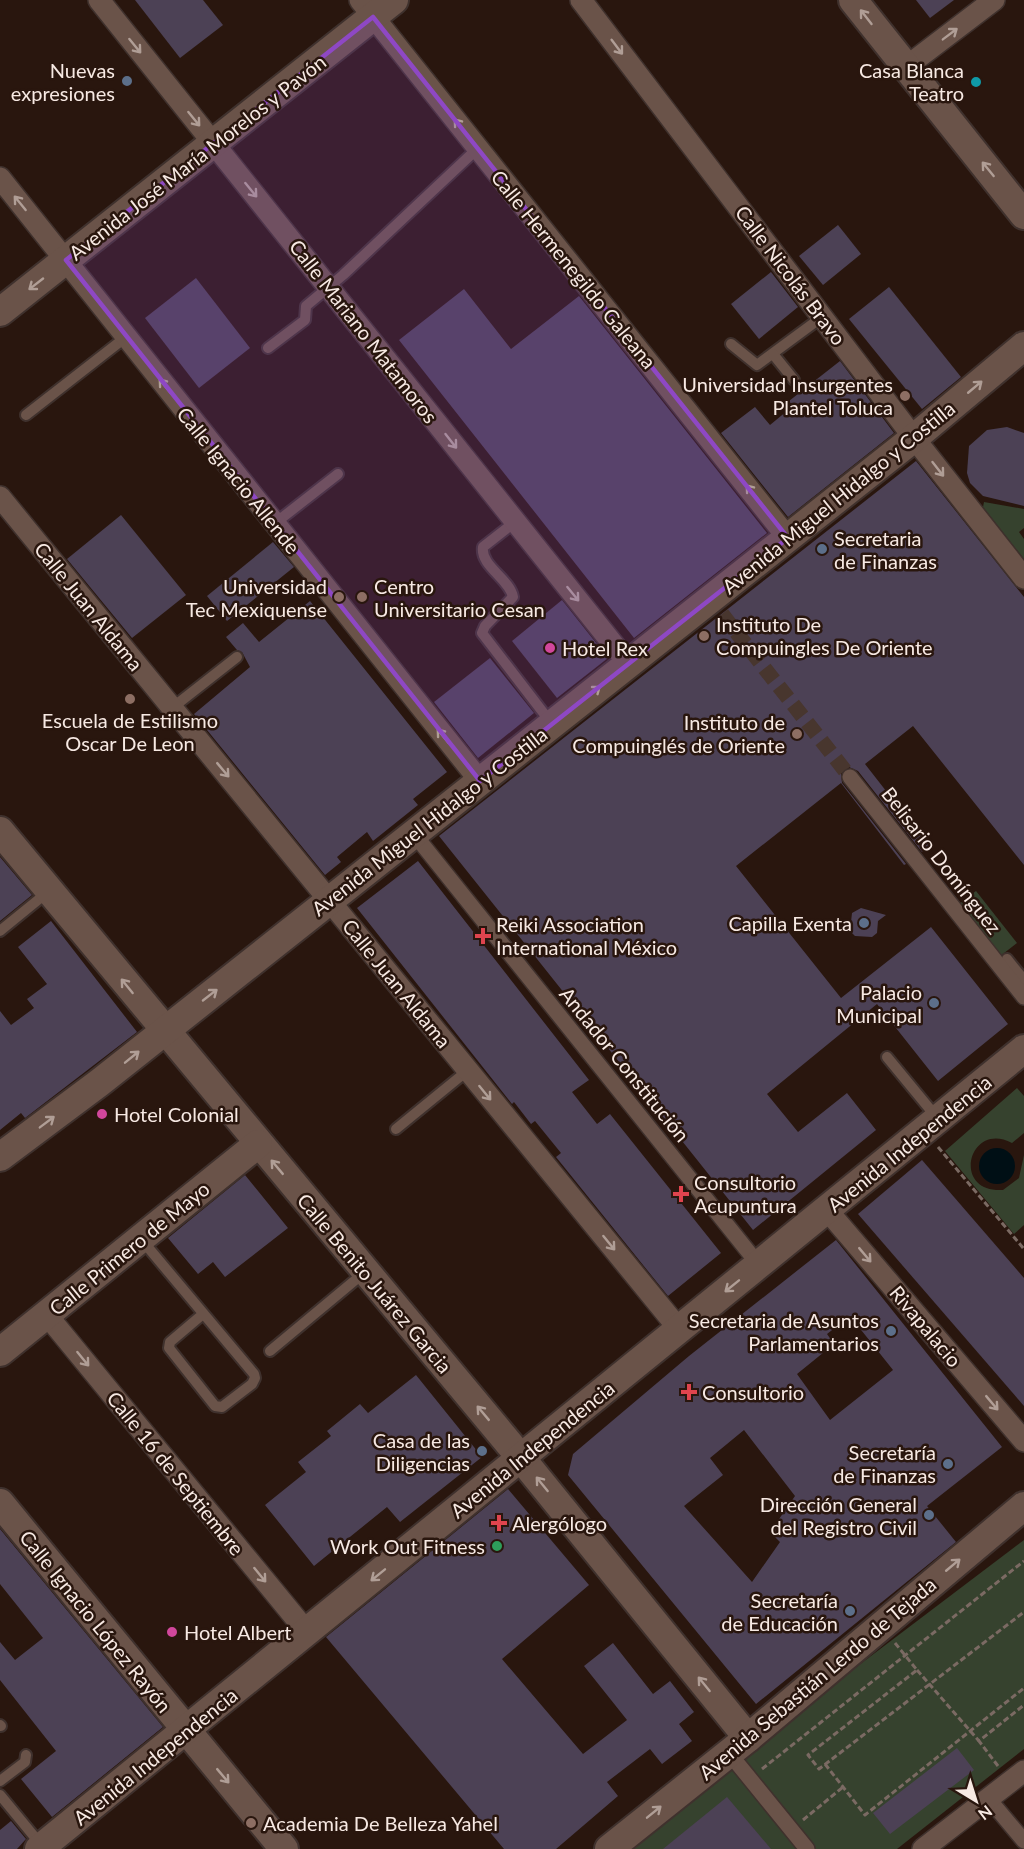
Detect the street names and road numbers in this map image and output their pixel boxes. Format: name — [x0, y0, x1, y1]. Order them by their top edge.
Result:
street label: Avenida José María Morelos y Pavón — [64, 49, 330, 265]
street label: Calle Hermenegildo Galeana — [487, 165, 661, 373]
street label: Calle Nicolás Bravo — [731, 201, 851, 349]
street label: Calle Mariano Matamoros — [285, 235, 443, 427]
street label: Avenida Miguel Hidalgo y Costilla — [717, 396, 959, 598]
street label: Calle Ignacio Allende — [172, 402, 306, 558]
street label: Calle Juan Aldama — [30, 537, 148, 675]
street label: Avenida Miguel Hidalgo y Costilla — [306, 721, 552, 921]
street label: Belisario Domínguez — [877, 782, 1007, 938]
street label: Calle Juan Aldama — [338, 914, 456, 1052]
street label: Andador Constitución — [555, 982, 695, 1146]
street label: Avenida Independencia — [822, 1069, 996, 1217]
street label: Calle Primero de Mayo — [44, 1176, 214, 1320]
street label: Calle Benito Juárez Garcia — [293, 1188, 457, 1378]
street label: Rivapalacio — [885, 1280, 967, 1372]
street label: Avenida Independencia — [445, 1375, 619, 1523]
street label: Calle 16 de Septiembre — [102, 1386, 250, 1560]
street label: Calle Ignacio López Rayón — [15, 1525, 177, 1717]
street label: Avenida Sebastián Lerdo de Tejada — [694, 1572, 940, 1784]
street label: Avenida Independencia — [68, 1682, 242, 1830]

